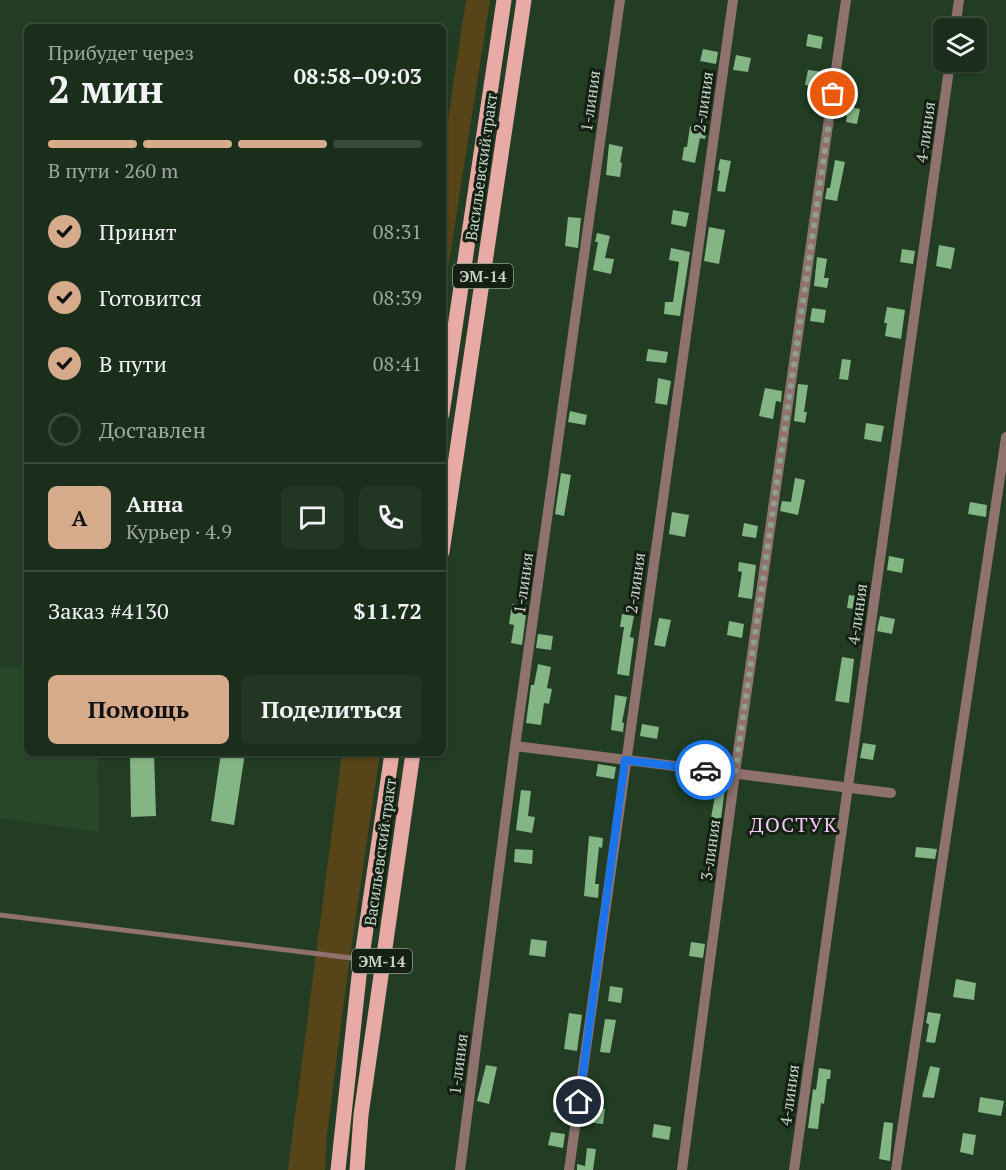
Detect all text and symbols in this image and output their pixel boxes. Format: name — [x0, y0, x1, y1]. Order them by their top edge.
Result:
map controls — [933, 18, 987, 72]
button: layers — [933, 18, 987, 72]
text: Прибудет через — [48, 39, 194, 66]
text: 08:58–09:03 — [294, 61, 422, 90]
text: 2 мин — [48, 62, 164, 114]
pin — [807, 68, 858, 119]
street label: 1-линия — [575, 69, 605, 133]
street label: 2-линия — [688, 70, 718, 134]
icon: bag — [816, 77, 849, 110]
street label: Васильевский тракт — [460, 92, 502, 242]
street label: 4-линия — [910, 100, 940, 164]
text: В пути · 260 m — [48, 157, 178, 184]
icon: check — [48, 215, 81, 248]
text: Принят — [99, 217, 177, 246]
text: 08:31 — [373, 218, 422, 245]
road number: ЭМ-14 — [453, 264, 513, 288]
icon: check — [48, 281, 81, 314]
text: Готовится — [99, 283, 202, 312]
text: 08:39 — [373, 284, 422, 311]
icon: check — [48, 347, 81, 380]
text: В пути — [99, 349, 167, 378]
text: 08:41 — [373, 350, 422, 377]
text: Доставлен — [99, 415, 206, 444]
button: chat — [281, 486, 344, 549]
button: phone — [359, 486, 422, 549]
text: Анна — [126, 489, 184, 518]
text: А — [71, 503, 88, 532]
text: Курьер · 4.9 — [126, 518, 232, 545]
street label: 1-линия — [508, 551, 538, 615]
street label: 2-линия — [620, 551, 650, 615]
street label: 4-линия — [842, 582, 872, 646]
text: Заказ #4130 — [48, 596, 169, 625]
text: $11.72 — [353, 596, 422, 625]
button: Помощь — [48, 675, 229, 744]
button: Поделиться — [241, 675, 422, 744]
courier — [675, 740, 735, 800]
icon: car — [689, 754, 722, 787]
street label: Васильевский тракт — [359, 777, 401, 927]
district label: ДОСТУК — [750, 811, 838, 838]
street label: 3-линия — [695, 818, 725, 882]
road number: ЭМ-14 — [352, 949, 412, 973]
street label: 1-линия — [443, 1032, 473, 1096]
street label: 4-линия — [774, 1063, 804, 1127]
pin — [553, 1076, 604, 1127]
icon: home — [562, 1085, 595, 1118]

